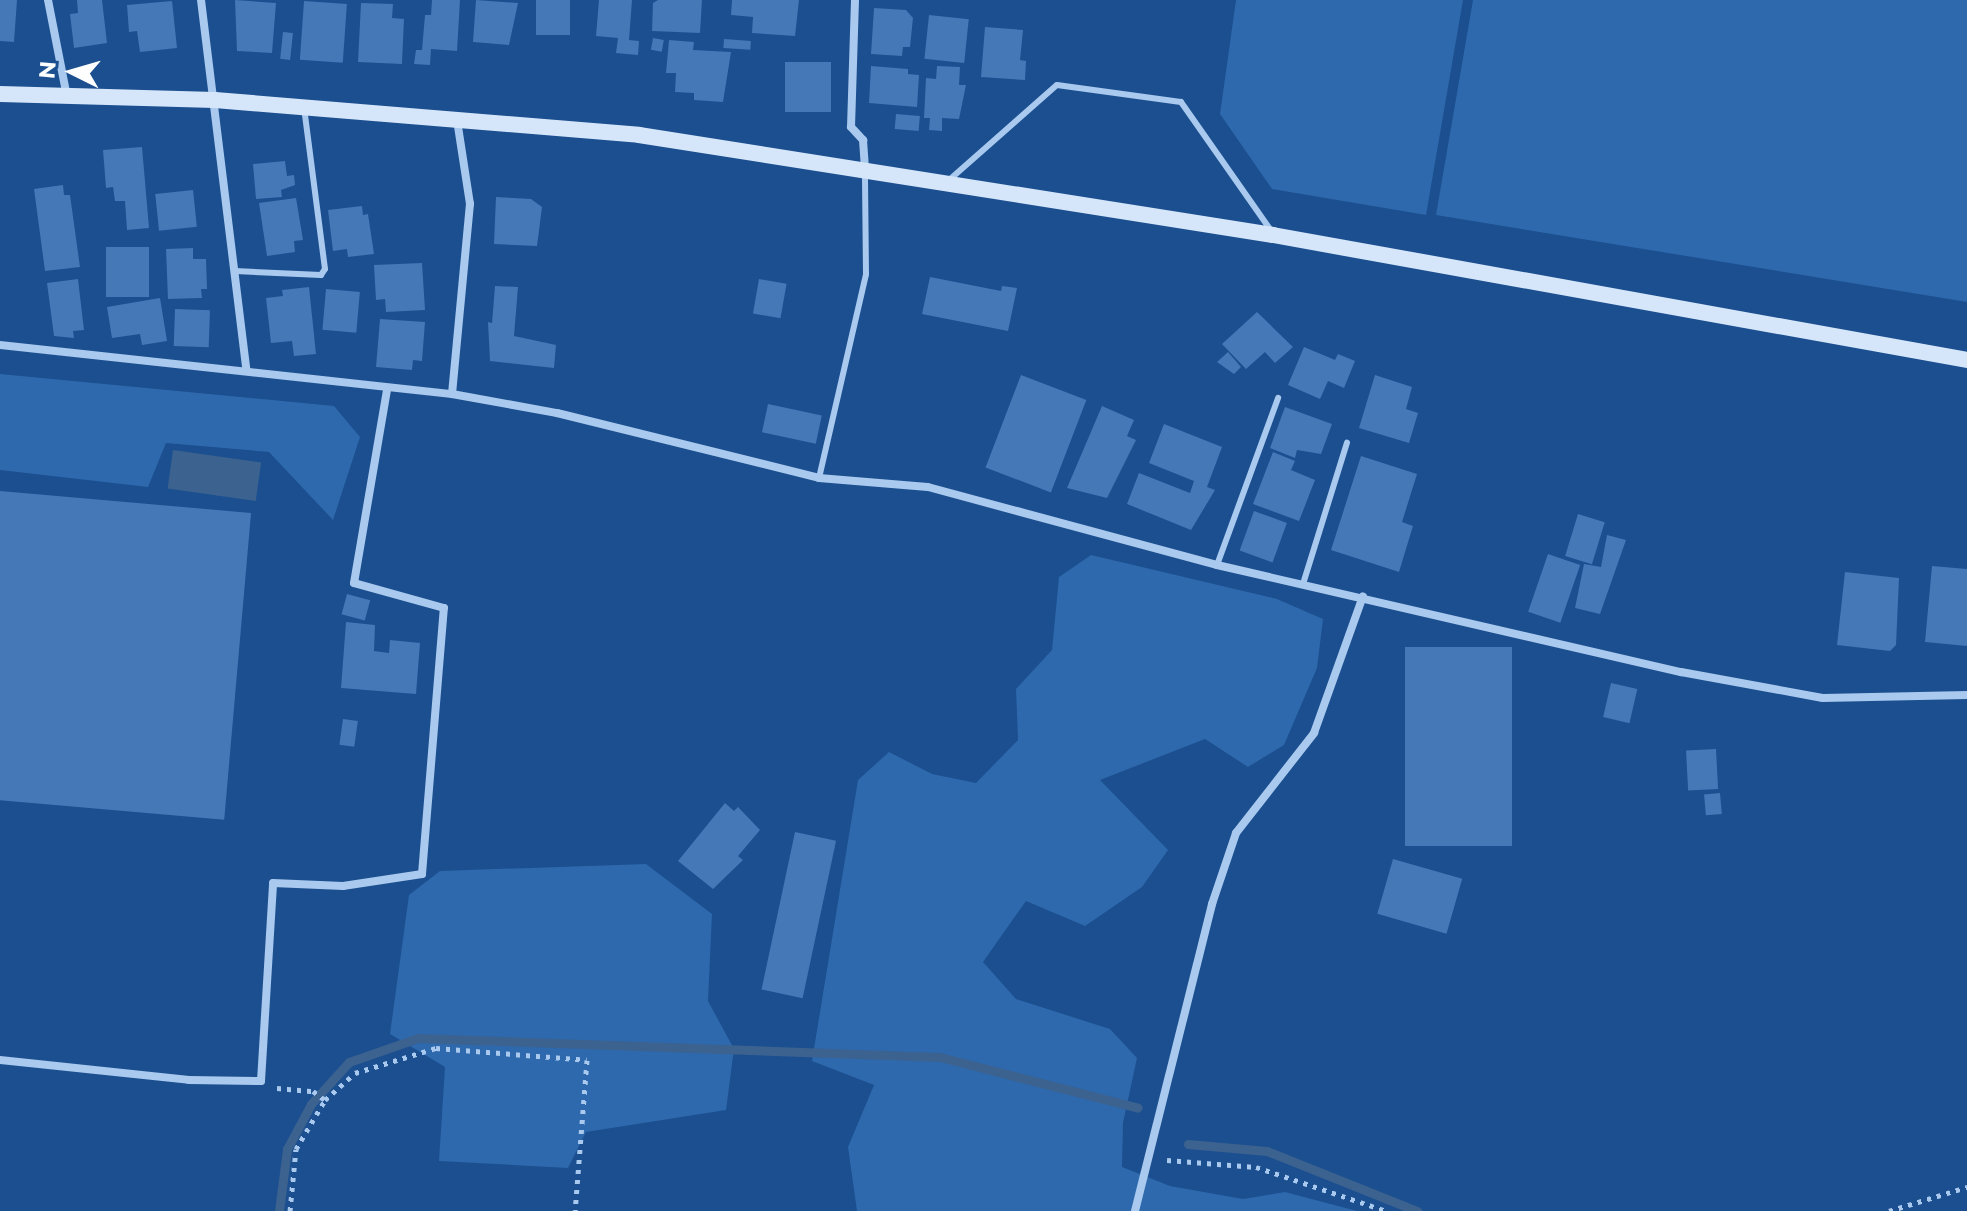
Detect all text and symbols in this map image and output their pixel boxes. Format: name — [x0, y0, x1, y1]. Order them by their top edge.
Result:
north arrow — [32, 32, 112, 112]
text: N — [33, 60, 62, 80]

